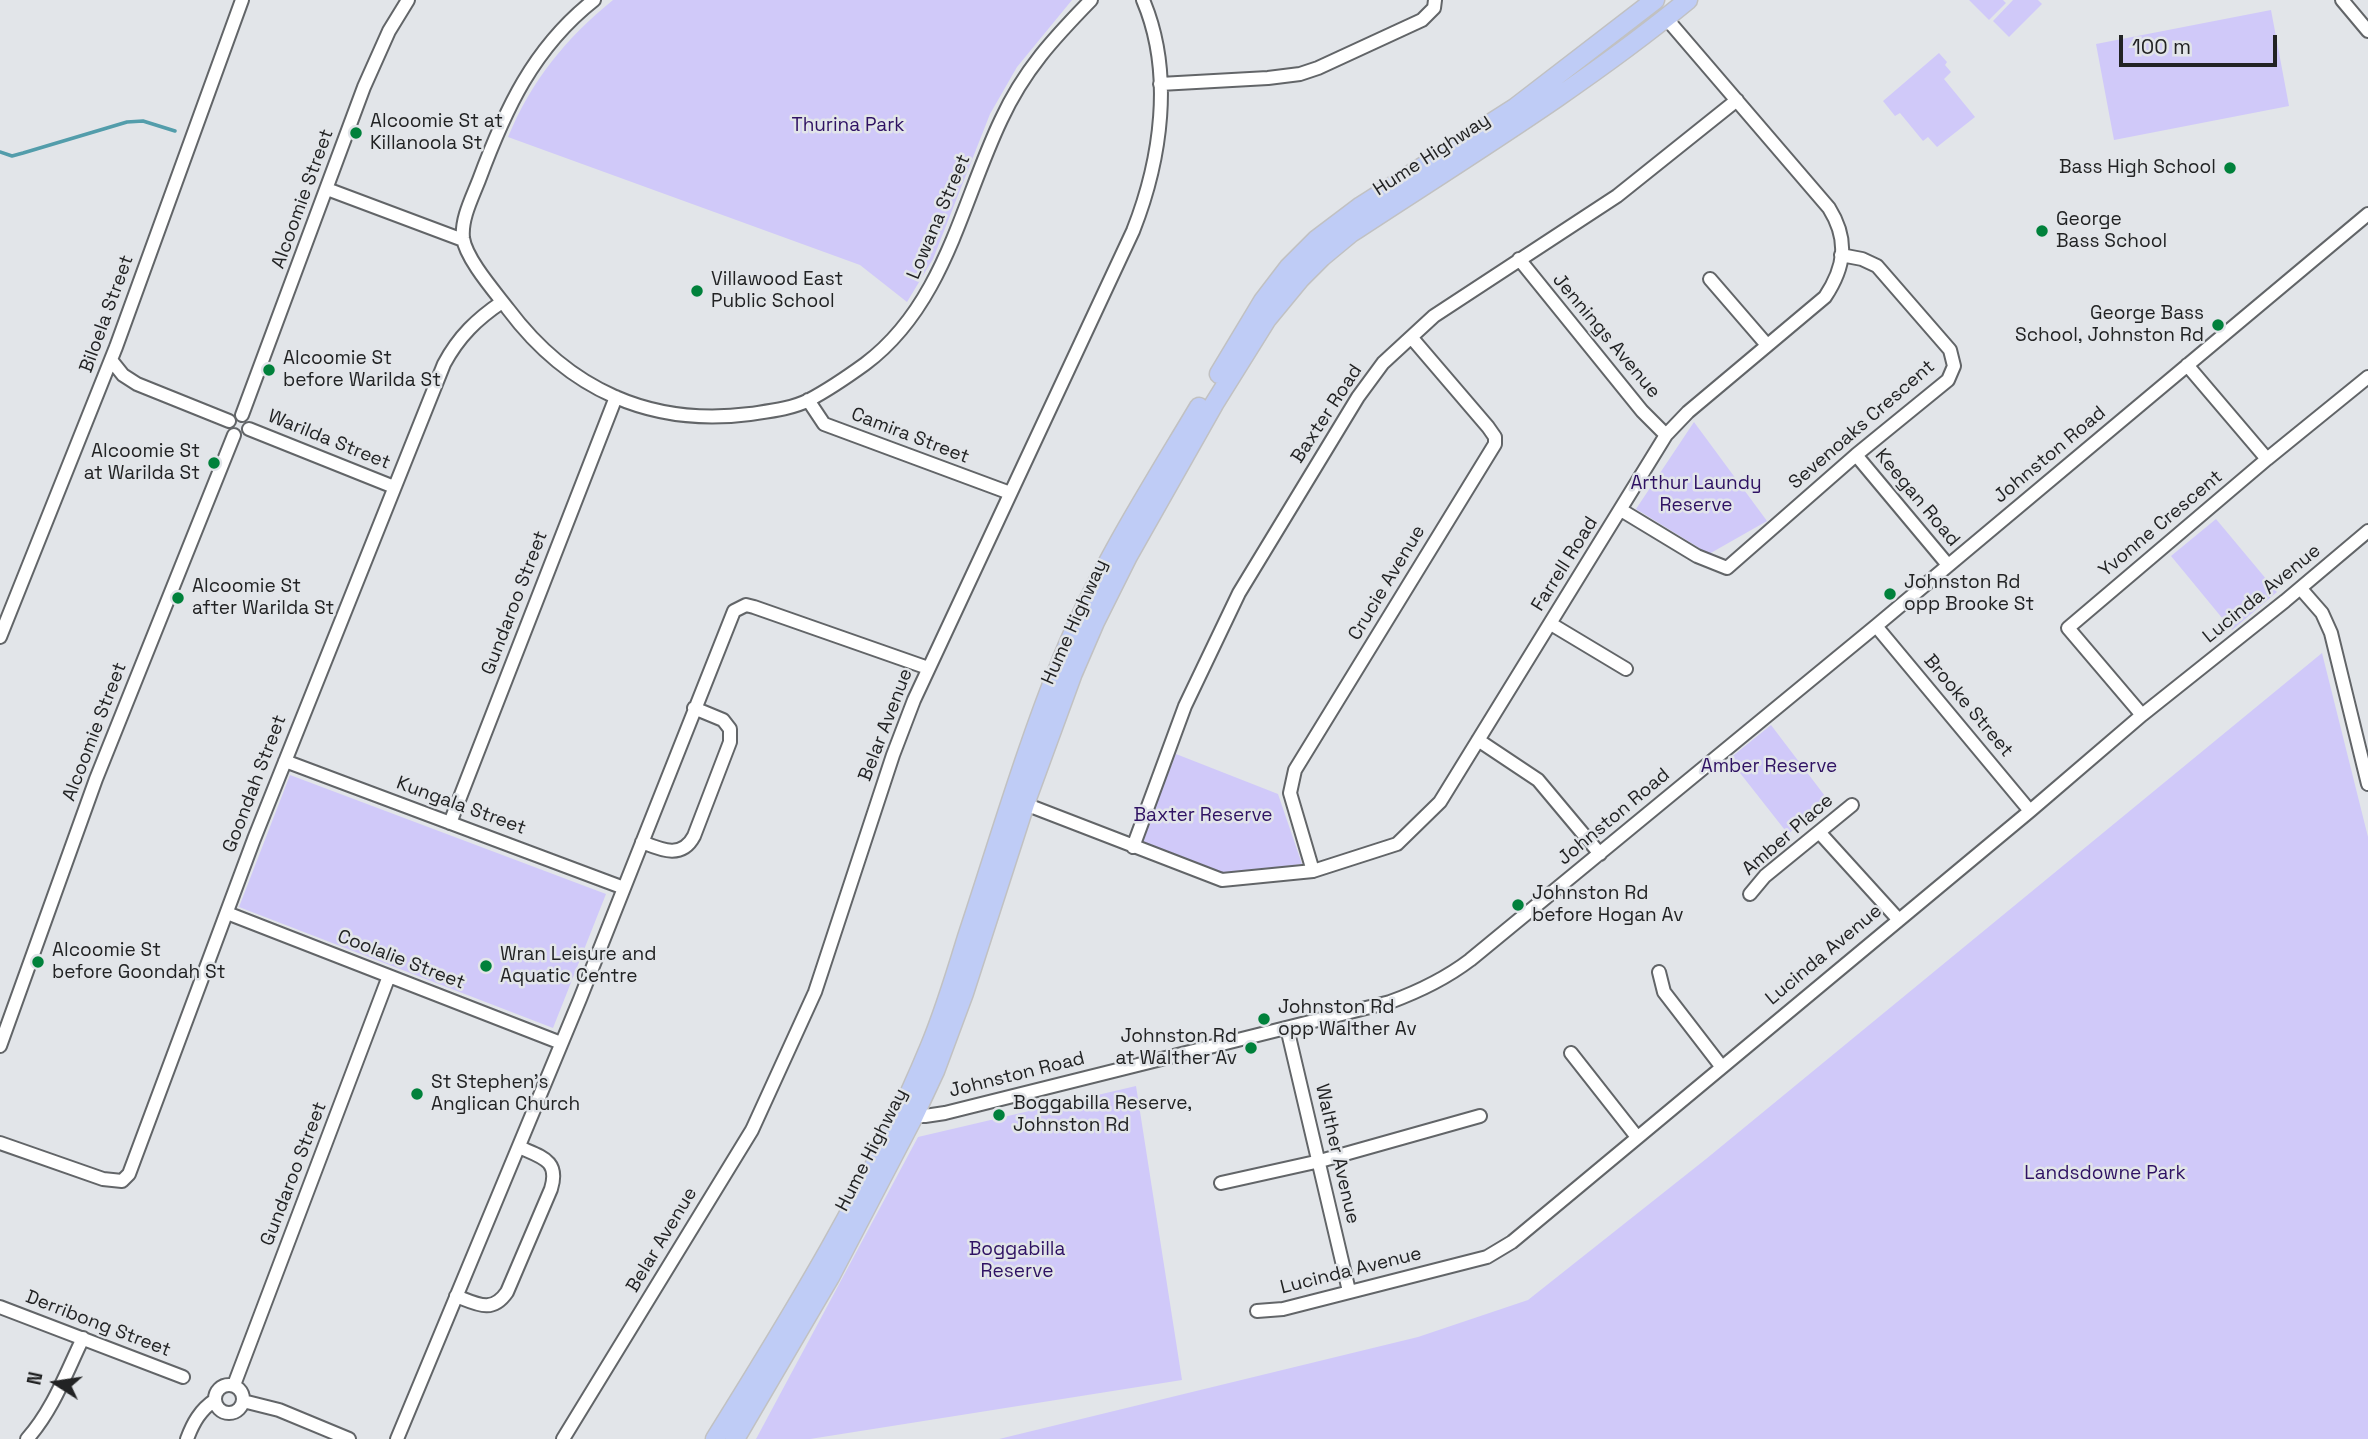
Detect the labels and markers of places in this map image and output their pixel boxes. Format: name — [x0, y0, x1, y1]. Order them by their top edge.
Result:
place label: Alcoomie St at Killanoola St — [370, 111, 503, 155]
marker: Alcoomie St at Killanoola St — [348, 125, 364, 141]
place label: Bass High School — [2059, 157, 2216, 179]
marker: Bass High School — [2222, 160, 2238, 176]
place label: George Bass School — [2056, 209, 2167, 253]
marker: George Bass School — [2034, 223, 2050, 239]
place label: Villawood East Public School — [711, 269, 843, 313]
marker: Villawood East Public School — [689, 283, 705, 299]
place label: George Bass School, Johnston Rd — [2015, 303, 2204, 347]
marker: George Bass School, Johnston Rd — [2210, 317, 2226, 333]
place label: Alcoomie St before Warilda St — [283, 348, 441, 392]
marker: Alcoomie St before Warilda St — [261, 362, 277, 378]
place label: Alcoomie St at Warilda St — [84, 441, 200, 485]
marker: Alcoomie St at Warilda St — [206, 455, 222, 471]
place label: Johnston Rd opp Brooke St — [1904, 572, 2034, 616]
place label: Alcoomie St after Warilda St — [192, 576, 334, 620]
marker: Johnston Rd opp Brooke St — [1882, 586, 1898, 602]
marker: Alcoomie St after Warilda St — [170, 590, 186, 606]
place label: Johnston Rd before Hogan Av — [1532, 883, 1683, 927]
marker: Johnston Rd before Hogan Av — [1510, 897, 1526, 913]
place label: Alcoomie St before Goondah St — [52, 940, 226, 984]
place label: Wran Leisure and Aquatic Centre — [500, 944, 656, 988]
marker: Alcoomie St before Goondah St — [30, 954, 46, 970]
marker: Wran Leisure and Aquatic Centre — [478, 958, 494, 974]
place label: Johnston Rd opp Walther Av — [1278, 997, 1417, 1041]
marker: Johnston Rd opp Walther Av — [1256, 1011, 1272, 1027]
place label: Johnston Rd at Walther Av — [1115, 1026, 1237, 1070]
marker: Johnston Rd at Walther Av — [1243, 1040, 1259, 1056]
place label: St Stephen's Anglican Church — [431, 1072, 580, 1116]
marker: St Stephen's Anglican Church — [409, 1086, 425, 1102]
place label: Boggabilla Reserve, Johnston Rd — [1013, 1093, 1192, 1137]
marker: Boggabilla Reserve, Johnston Rd — [991, 1107, 1007, 1123]

